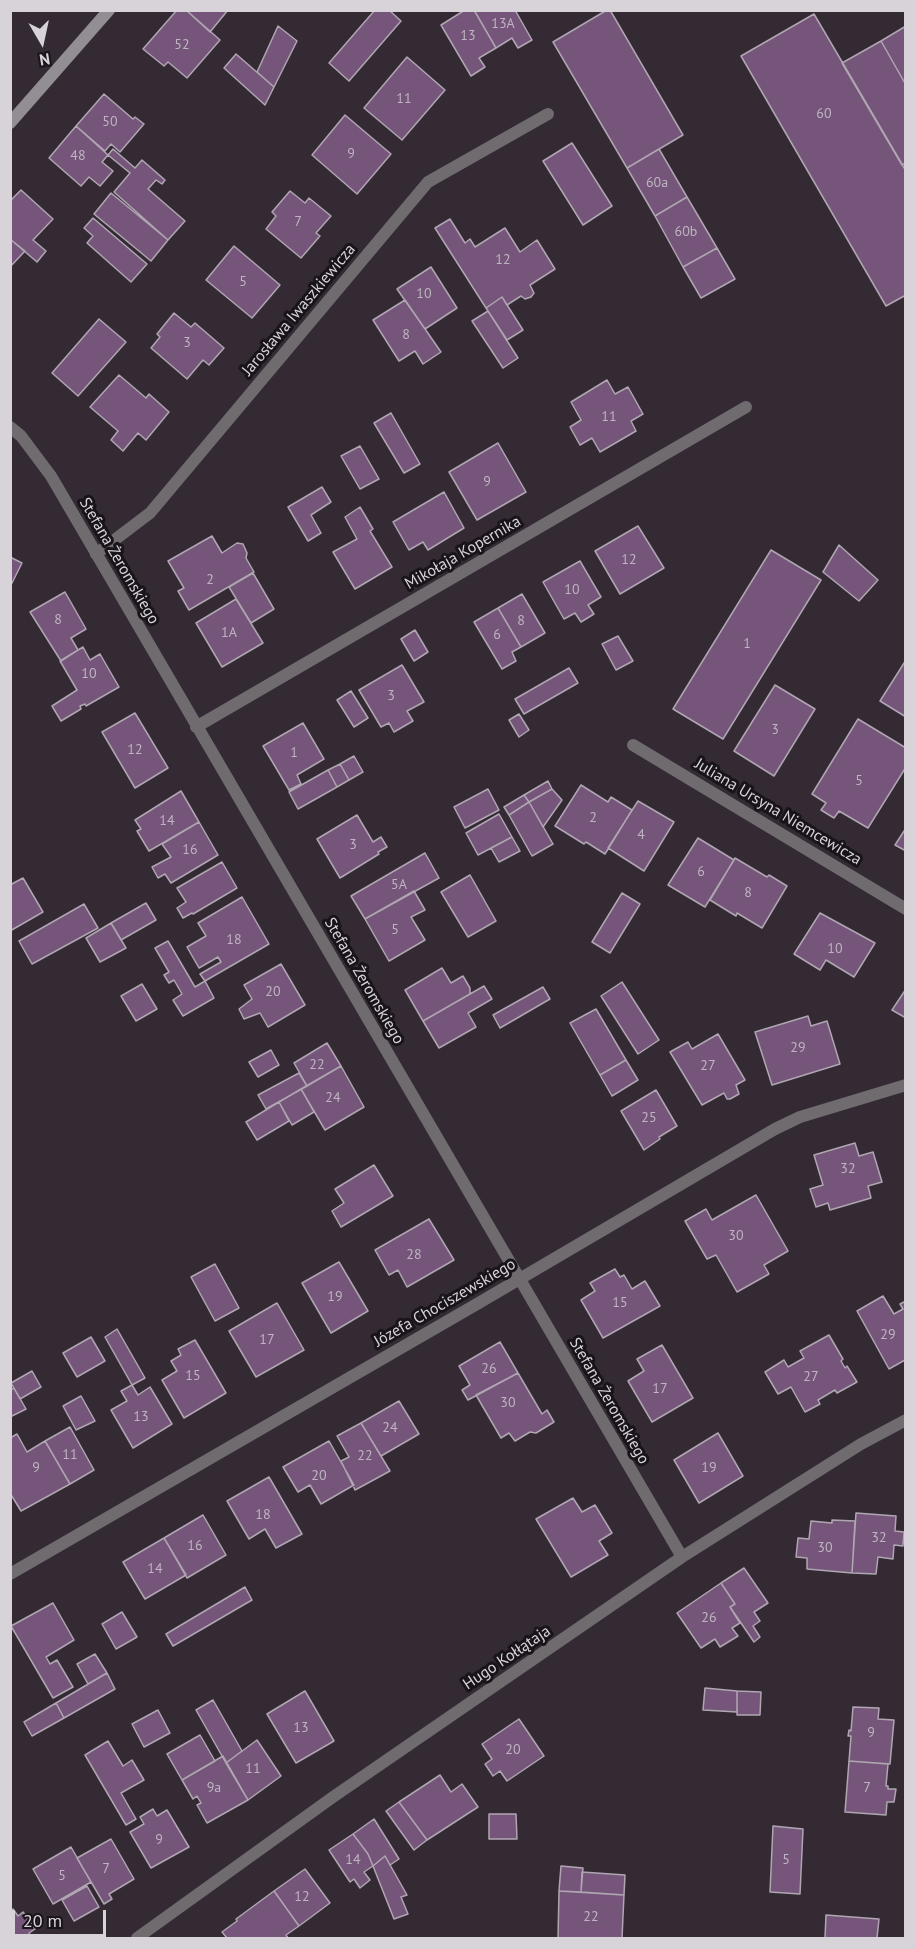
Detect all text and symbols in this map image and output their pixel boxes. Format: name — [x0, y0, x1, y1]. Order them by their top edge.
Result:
north arrow — [12, 12, 72, 72]
house number: 13A — [491, 16, 515, 32]
house number: 13 — [460, 28, 476, 44]
house number: 52 — [174, 37, 190, 53]
text: N — [38, 49, 52, 70]
house number: 11 — [396, 91, 412, 107]
house number: 60 — [816, 106, 832, 122]
house number: 50 — [102, 114, 118, 130]
house number: 9 — [347, 146, 355, 162]
house number: 48 — [70, 148, 86, 164]
house number: 60a — [646, 175, 668, 191]
house number: 7 — [294, 214, 302, 230]
house number: 60b — [675, 224, 697, 240]
street label: Jarosława Iwaszkiewicza — [238, 240, 360, 380]
house number: 12 — [495, 252, 511, 268]
house number: 5 — [239, 274, 247, 290]
house number: 10 — [416, 286, 432, 302]
house number: 8 — [402, 327, 410, 343]
house number: 3 — [183, 335, 191, 351]
house number: 11 — [601, 409, 617, 425]
house number: 9 — [483, 474, 491, 490]
street label: Stefana Żeromskiego — [75, 494, 163, 628]
street label: Mikołaja Kopernika — [402, 512, 524, 594]
house number: 12 — [621, 552, 637, 568]
house number: 2 — [206, 572, 214, 588]
house number: 10 — [564, 582, 580, 598]
house number: 8 — [54, 612, 62, 628]
house number: 8 — [517, 613, 525, 629]
house number: 1A — [221, 625, 237, 641]
house number: 6 — [493, 627, 501, 643]
house number: 1 — [743, 636, 751, 652]
house number: 10 — [81, 666, 97, 682]
house number: 3 — [387, 688, 395, 704]
house number: 3 — [771, 722, 779, 738]
house number: 12 — [127, 742, 143, 758]
house number: 1 — [290, 745, 298, 761]
street label: Juliana Ursyna Niemcewicza — [691, 755, 865, 869]
house number: 5 — [855, 773, 863, 789]
house number: 2 — [589, 810, 597, 826]
house number: 14 — [159, 813, 175, 829]
house number: 4 — [637, 827, 645, 843]
house number: 3 — [349, 837, 357, 853]
house number: 16 — [182, 842, 198, 858]
house number: 6 — [697, 864, 705, 880]
house number: 5A — [391, 877, 407, 893]
house number: 8 — [744, 885, 752, 901]
street label: Stefana Żeromskiego — [320, 914, 408, 1048]
house number: 5 — [391, 922, 399, 938]
house number: 18 — [226, 932, 242, 948]
house number: 10 — [827, 941, 843, 957]
house number: 20 — [265, 984, 281, 1000]
house number: 29 — [790, 1040, 806, 1056]
house number: 22 — [309, 1057, 325, 1073]
house number: 27 — [700, 1058, 716, 1074]
house number: 24 — [325, 1090, 341, 1106]
house number: 25 — [641, 1110, 657, 1126]
house number: 32 — [840, 1161, 856, 1177]
house number: 30 — [728, 1228, 744, 1244]
house number: 28 — [406, 1247, 422, 1263]
street label: Józefa Chociszewskiego — [371, 1255, 519, 1351]
house number: 19 — [327, 1289, 343, 1305]
house number: 15 — [612, 1295, 628, 1311]
house number: 29 — [880, 1327, 896, 1343]
house number: 17 — [259, 1332, 275, 1348]
street label: Stefana Żeromskiego — [565, 1334, 653, 1468]
house number: 26 — [481, 1361, 497, 1377]
house number: 15 — [185, 1368, 201, 1384]
house number: 27 — [803, 1369, 819, 1385]
house number: 17 — [652, 1381, 668, 1397]
house number: 30 — [500, 1395, 516, 1411]
house number: 13 — [133, 1409, 149, 1425]
house number: 24 — [382, 1420, 398, 1436]
house number: 11 — [62, 1447, 78, 1463]
house number: 22 — [357, 1448, 373, 1464]
house number: 9 — [32, 1460, 40, 1476]
house number: 19 — [701, 1460, 717, 1476]
house number: 20 — [311, 1468, 327, 1484]
house number: 18 — [255, 1507, 271, 1523]
house number: 32 — [871, 1530, 887, 1546]
house number: 16 — [187, 1538, 203, 1554]
house number: 30 — [817, 1540, 833, 1556]
house number: 14 — [147, 1561, 163, 1577]
house number: 26 — [701, 1610, 717, 1626]
street label: Hugo Kołłątaja — [460, 1622, 554, 1694]
house number: 13 — [293, 1720, 309, 1736]
house number: 9 — [867, 1725, 875, 1741]
house number: 20 — [505, 1742, 521, 1758]
house number: 11 — [245, 1761, 261, 1777]
house number: 9a — [207, 1780, 221, 1796]
house number: 7 — [863, 1780, 871, 1796]
house number: 9 — [155, 1832, 163, 1848]
house number: 14 — [345, 1852, 361, 1868]
house number: 5 — [782, 1852, 790, 1868]
house number: 7 — [102, 1861, 110, 1877]
house number: 5 — [58, 1868, 66, 1884]
house number: 12 — [294, 1889, 310, 1905]
scale bar — [15, 1898, 110, 1936]
text: 20 m — [23, 1909, 62, 1932]
house number: 22 — [583, 1909, 599, 1925]

